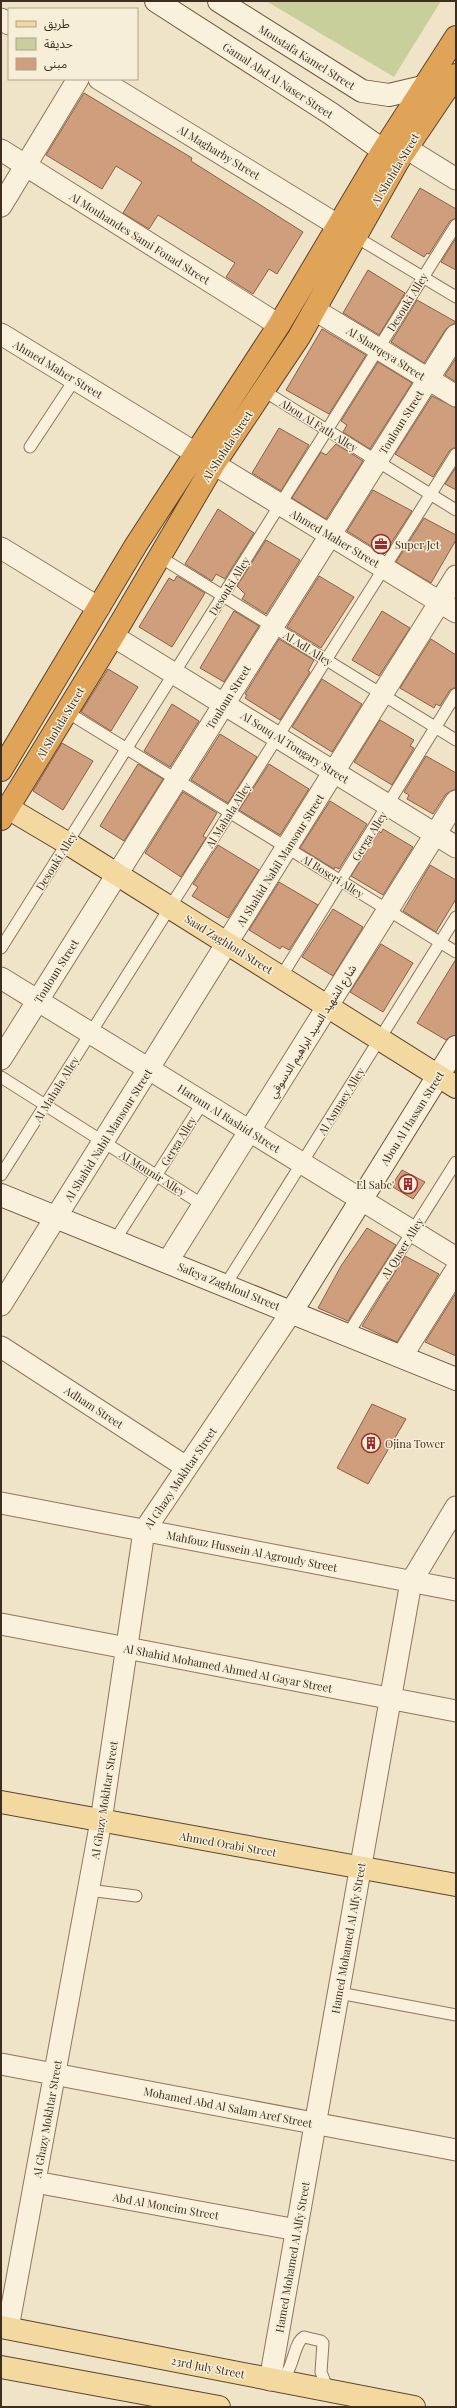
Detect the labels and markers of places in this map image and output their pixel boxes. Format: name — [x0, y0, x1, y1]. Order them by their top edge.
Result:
office icon: Super Jet — [370, 533, 392, 555]
place label: Super Jet — [395, 537, 440, 552]
building icon: El Sabe' — [397, 1173, 419, 1195]
place label: El Sabe' — [356, 1177, 394, 1192]
building icon: Ojina Tower — [360, 1432, 382, 1454]
place label: Ojina Tower — [385, 1436, 445, 1451]

